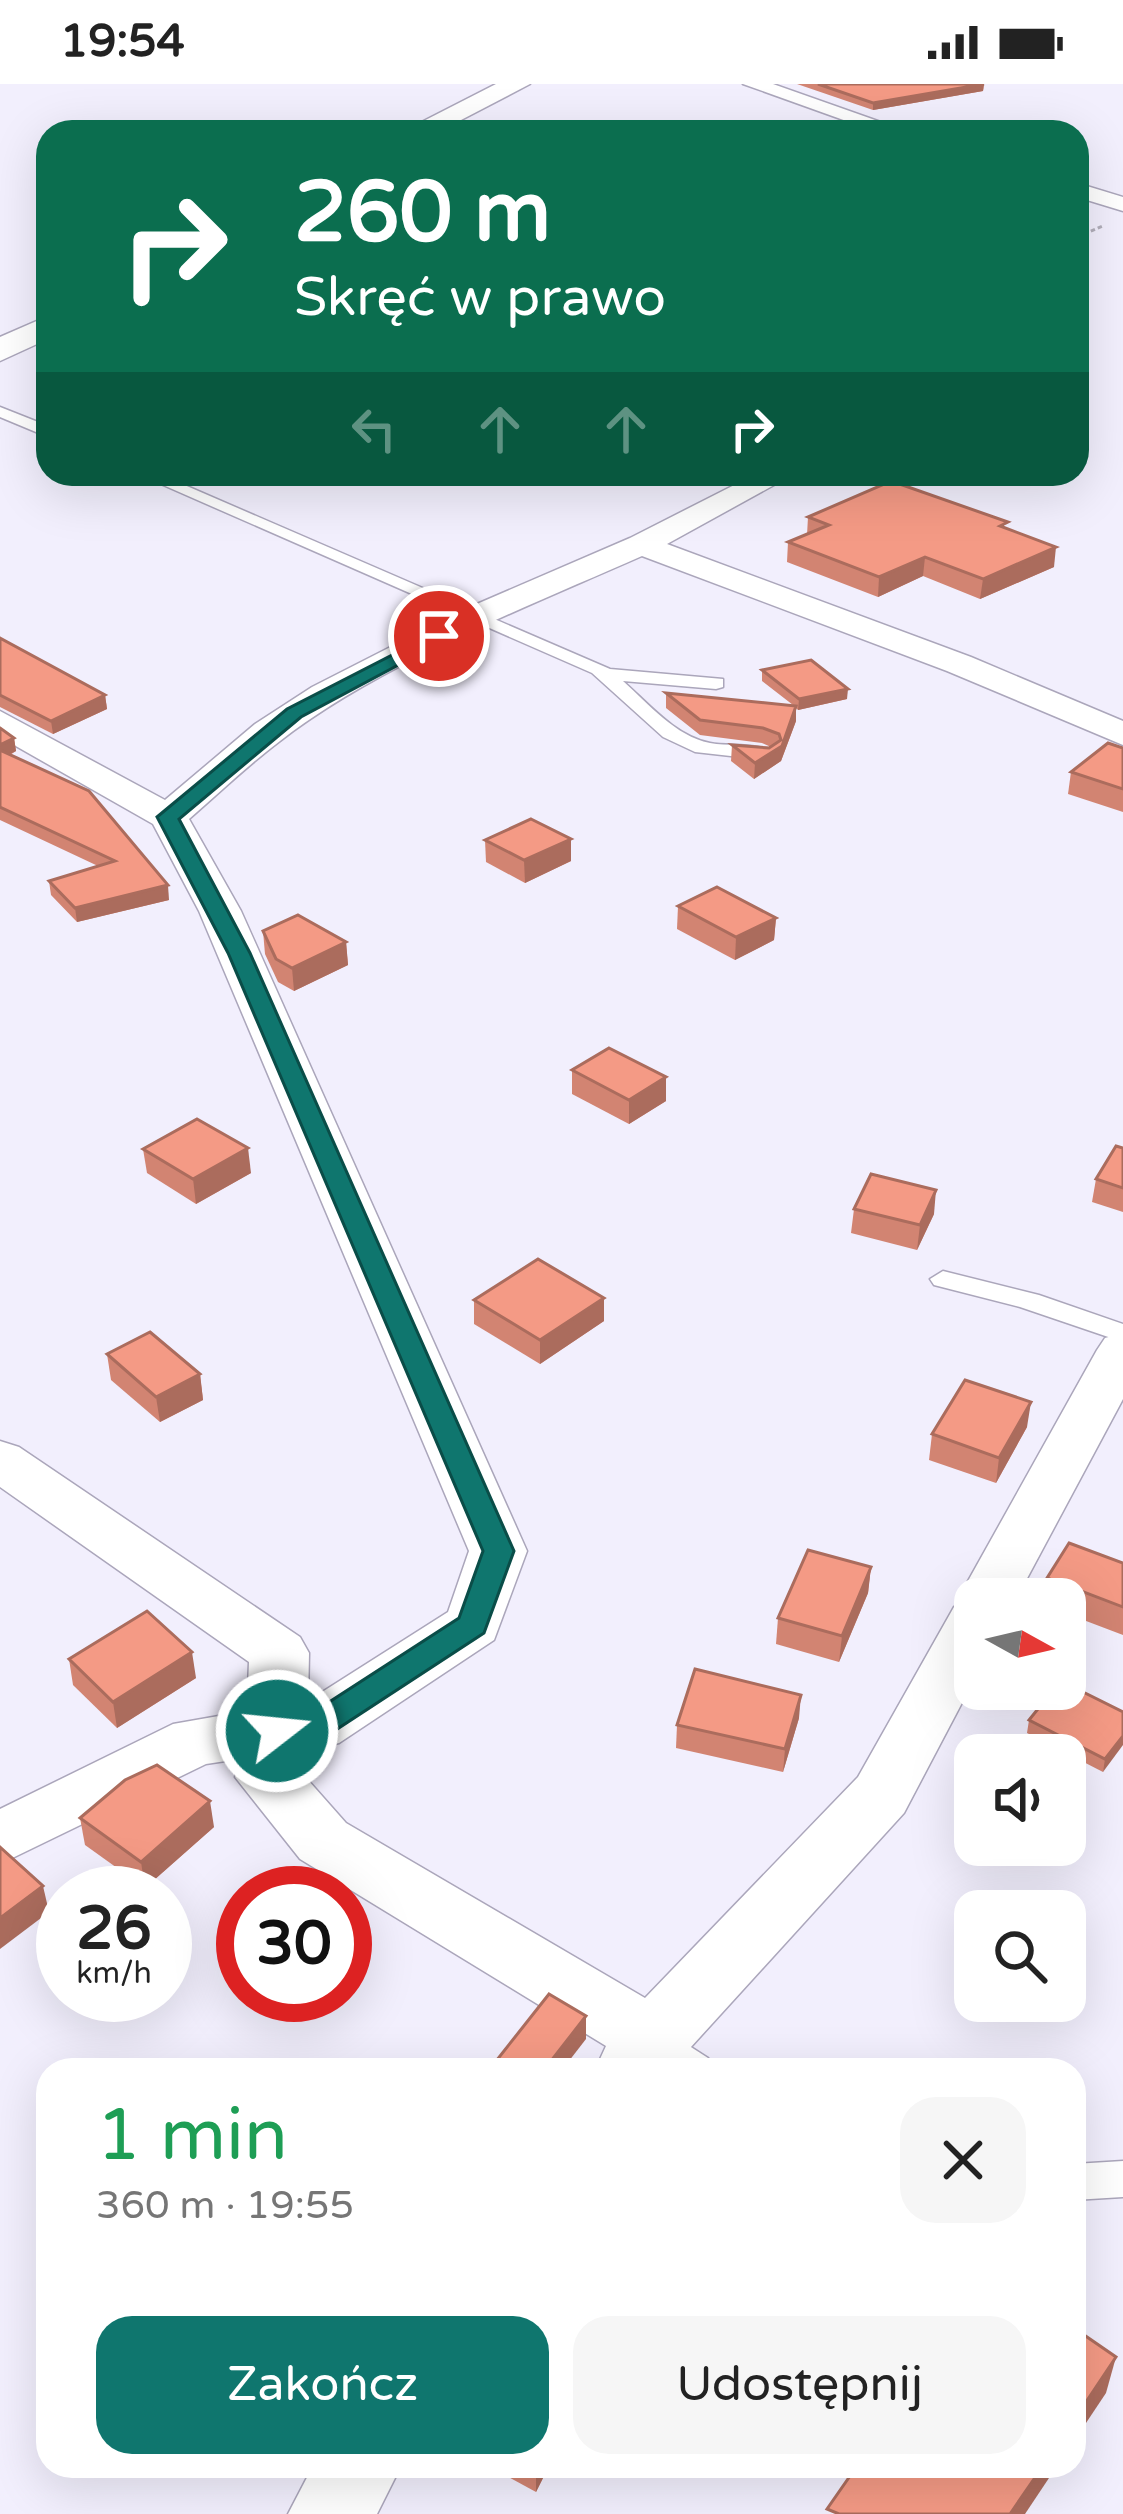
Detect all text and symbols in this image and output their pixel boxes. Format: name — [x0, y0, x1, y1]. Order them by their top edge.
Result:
text: 19:54 — [60, 15, 185, 69]
text: 260 m — [294, 163, 551, 264]
icon: right — [96, 168, 252, 324]
text: Skręć w prawo — [294, 265, 666, 330]
icon: left — [341, 396, 407, 462]
icon: ahead — [467, 396, 533, 462]
icon: ahead — [593, 396, 659, 462]
icon: right — [719, 396, 785, 462]
pin — [388, 585, 490, 687]
icon: arrive — [406, 603, 472, 669]
north arrow — [954, 1578, 1086, 1710]
map controls — [954, 1578, 1086, 2022]
position arrow — [214, 1668, 340, 1794]
button: sound — [954, 1734, 1086, 1866]
speed limit sign: 30 — [216, 1866, 372, 2022]
button: search — [954, 1890, 1086, 2022]
text: 26 — [76, 1893, 152, 1965]
text: km/h — [76, 1955, 152, 1992]
text: 1 min — [96, 2093, 288, 2180]
button: close — [900, 2097, 1026, 2223]
text: 360 m · 19:55 — [96, 2182, 354, 2229]
button: Zakończ — [96, 2316, 549, 2454]
button: Udostępnij — [573, 2316, 1026, 2454]

